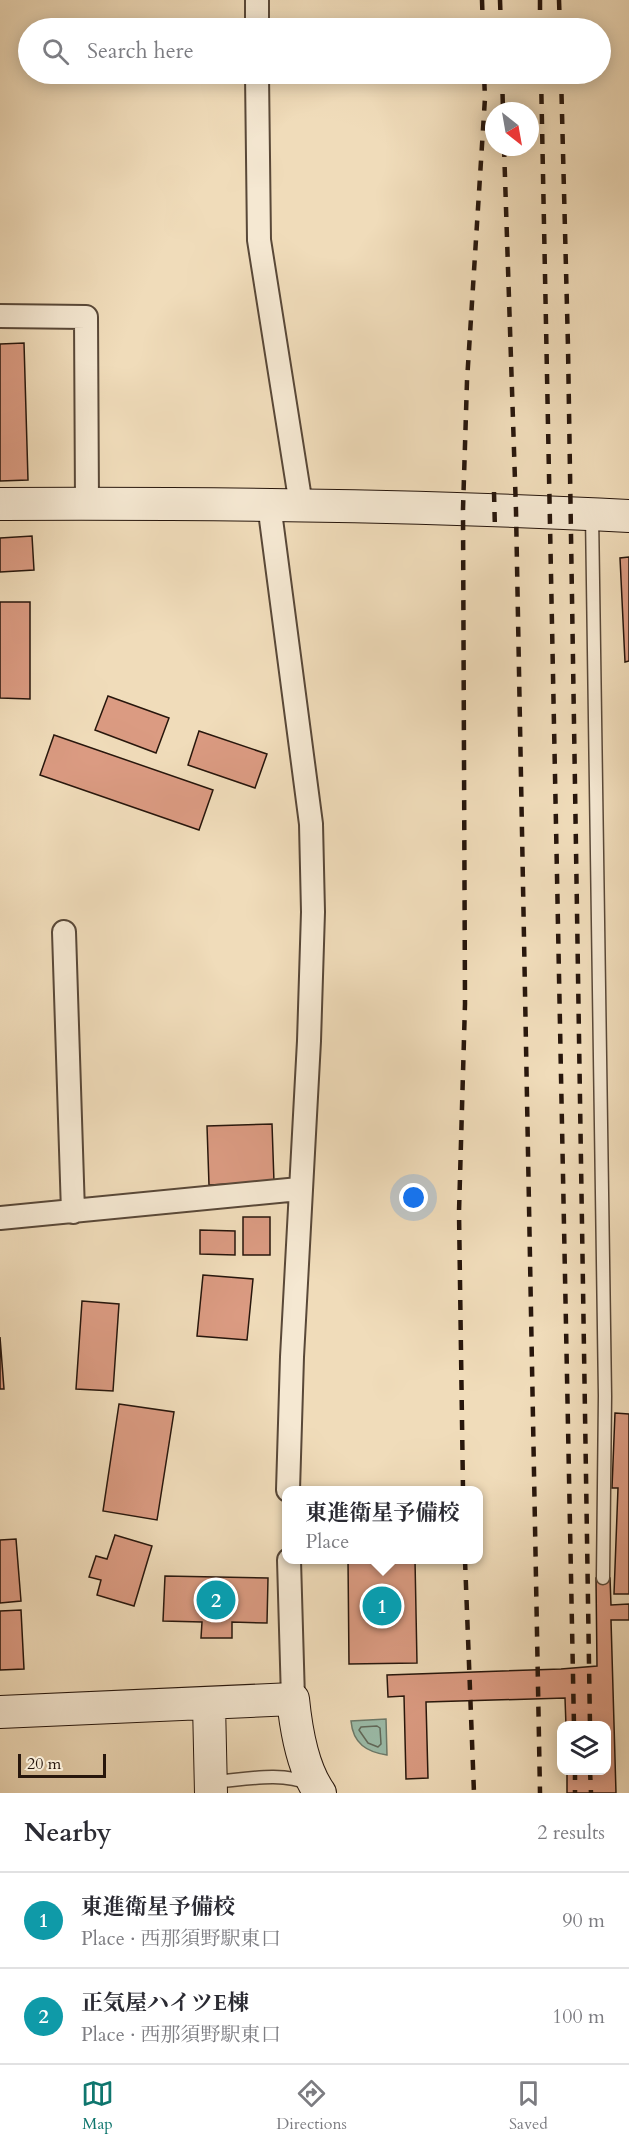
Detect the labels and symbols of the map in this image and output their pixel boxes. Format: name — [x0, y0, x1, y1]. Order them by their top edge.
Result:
north arrow — [485, 102, 539, 156]
your location — [399, 1183, 428, 1212]
pin: 2 — [196, 1578, 236, 1622]
pin: 1 — [362, 1584, 401, 1628]
scale bar — [18, 1751, 106, 1778]

